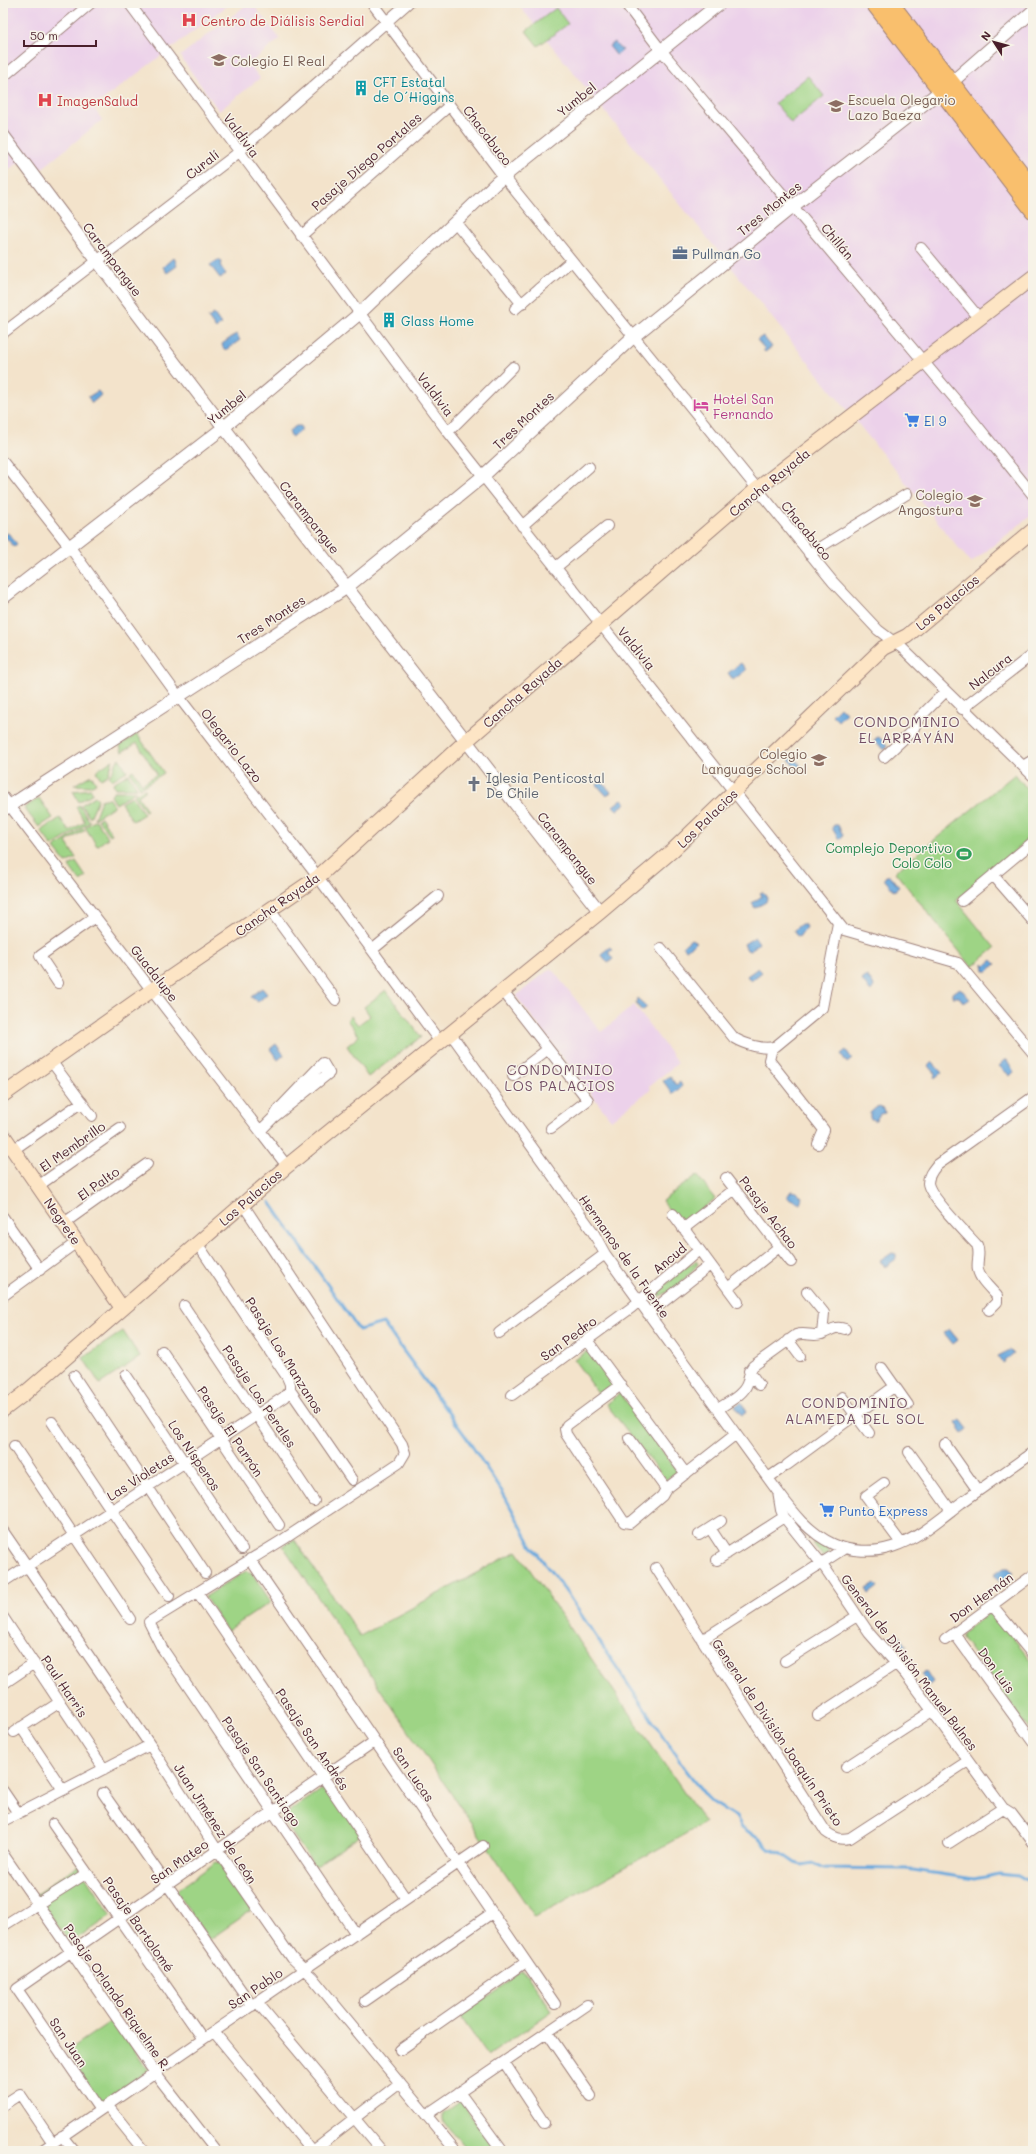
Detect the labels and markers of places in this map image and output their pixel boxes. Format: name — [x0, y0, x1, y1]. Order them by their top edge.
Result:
hospital icon: Centro de Diálisis Serdial — [180, 11, 198, 29]
place label: Centro de Diálisis Serdial — [201, 12, 365, 29]
school or university icon: Colegio El Real — [210, 51, 228, 69]
place label: Colegio El Real — [231, 52, 325, 69]
place label: CFT Estatal de O´Higgins — [373, 73, 454, 105]
building icon: CFT Estatal de O´Higgins — [352, 79, 370, 97]
hospital icon: ImagenSalud — [36, 91, 54, 109]
place label: Escuela Olegario Lazo Baeza — [848, 91, 956, 123]
place label: ImagenSalud — [57, 92, 138, 109]
school or university icon: Escuela Olegario Lazo Baeza — [827, 97, 845, 115]
office icon: Pullman Go — [671, 244, 689, 262]
place label: Pullman Go — [692, 245, 761, 262]
building icon: Glass Home — [380, 311, 398, 329]
place label: Glass Home — [401, 312, 474, 329]
place label: Hotel San Fernando — [713, 390, 774, 422]
hotel icon: Hotel San Fernando — [692, 396, 710, 414]
supermarket icon: El 9 — [903, 411, 921, 429]
place label: El 9 — [924, 412, 947, 429]
place label: Colegio Angostura — [898, 486, 963, 518]
school or university icon: Colegio Angostura — [966, 492, 984, 510]
place label: Colegio Language School — [701, 745, 807, 777]
school or university icon: Colegio Language School — [810, 751, 828, 769]
place label: Iglesia Penticostal De Chile — [486, 769, 605, 801]
church icon: Iglesia Penticostal De Chile — [465, 775, 483, 793]
place label: Complejo Deportivo Colo Colo — [826, 839, 952, 871]
sports icon: Complejo Deportivo Colo Colo — [955, 845, 973, 863]
supermarket icon: Punto Express — [818, 1501, 836, 1519]
place label: Punto Express — [839, 1502, 928, 1519]

